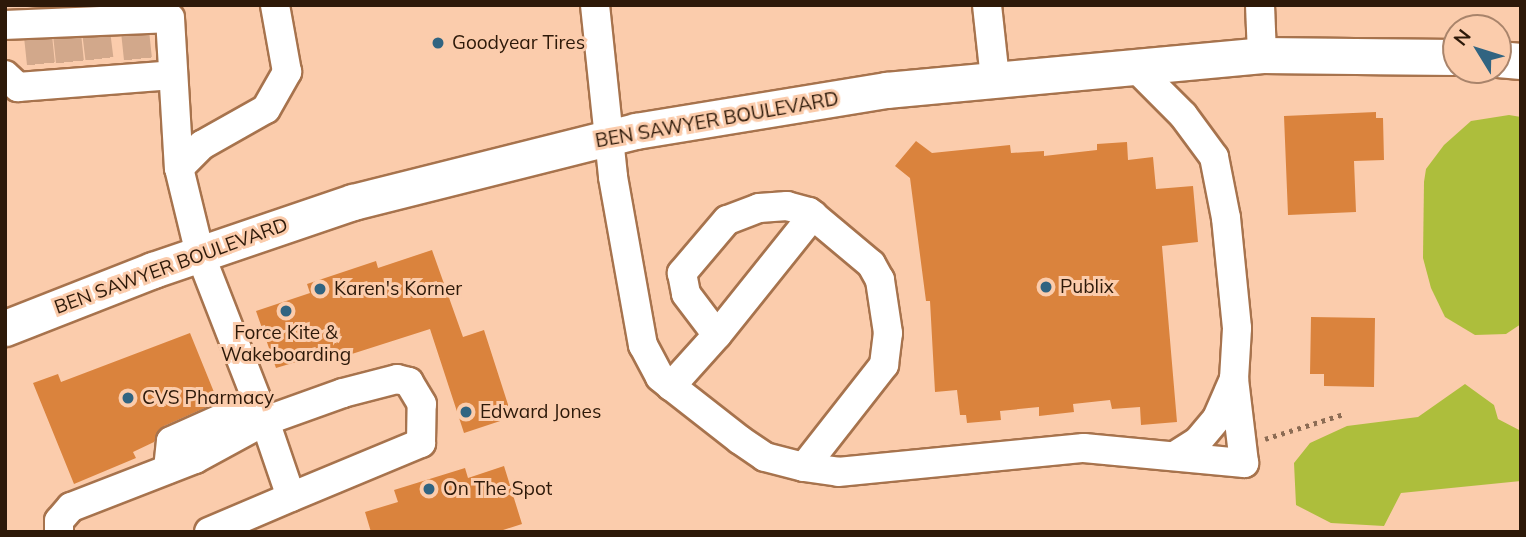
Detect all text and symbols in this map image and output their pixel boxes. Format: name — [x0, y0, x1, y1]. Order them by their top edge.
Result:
north arrow — [1442, 14, 1512, 84]
text: N — [1448, 24, 1476, 50]
place label: Goodyear Tires — [452, 32, 585, 54]
marker: Goodyear Tires — [430, 35, 446, 51]
street label: BEN SAWYER BOULEVARD — [594, 87, 840, 153]
street label: BEN SAWYER BOULEVARD — [51, 213, 291, 319]
place label: Publix — [1060, 276, 1114, 298]
place label: Karen's Korner — [334, 278, 462, 300]
marker: Publix — [1038, 279, 1054, 295]
marker: Karen's Korner — [312, 281, 328, 297]
marker: Force Kite & Wakeboarding — [278, 303, 294, 319]
place label: Force Kite & Wakeboarding — [221, 322, 351, 366]
place label: CVS Pharmacy — [142, 387, 274, 409]
marker: CVS Pharmacy — [120, 390, 136, 406]
place label: Edward Jones — [480, 401, 601, 423]
marker: Edward Jones — [458, 404, 474, 420]
place label: On The Spot — [443, 478, 552, 500]
marker: On The Spot — [421, 481, 437, 497]

